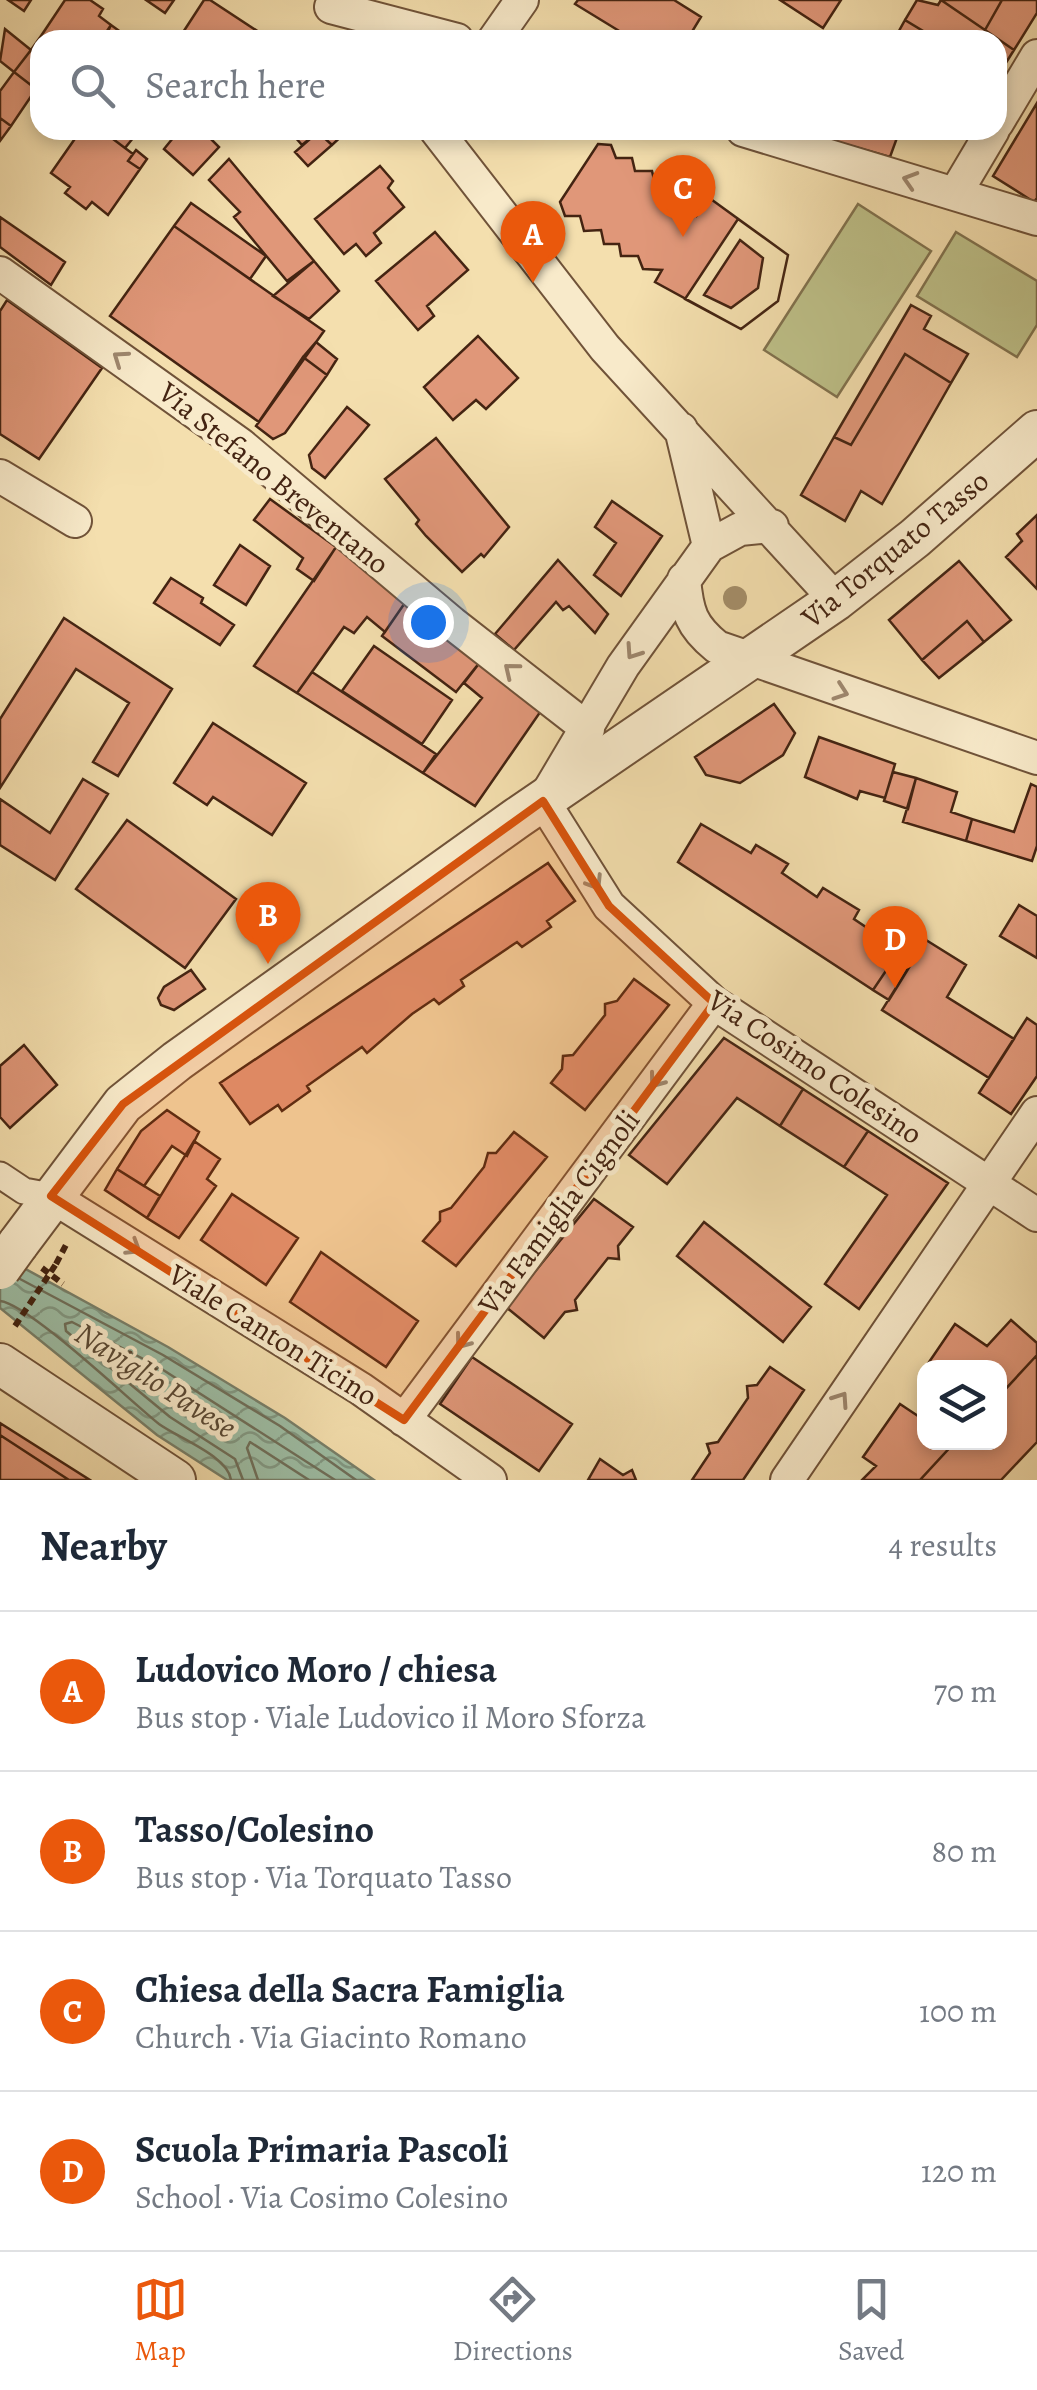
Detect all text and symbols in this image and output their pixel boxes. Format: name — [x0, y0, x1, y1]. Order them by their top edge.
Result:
search box — [30, 30, 1007, 140]
icon: search — [65, 58, 120, 113]
text: Search here — [145, 59, 326, 111]
pin: C — [650, 154, 716, 237]
one-way arrow — [903, 171, 920, 192]
pin: A — [500, 200, 566, 283]
one-way arrow — [113, 353, 131, 370]
street label: Via Stefano Breventano — [150, 372, 398, 583]
street label: Via Torquato Tasso — [792, 461, 997, 638]
your location — [403, 597, 454, 648]
one-way arrow — [626, 641, 645, 659]
one-way arrow — [504, 664, 522, 682]
one-way arrow — [831, 680, 848, 700]
one-way arrow — [583, 872, 602, 890]
pin: B — [236, 882, 300, 964]
pin: D — [862, 906, 928, 988]
street label: Via Cosimo Colesino — [699, 980, 930, 1154]
one-way arrow — [650, 1070, 668, 1088]
street label: Via Famiglia Cignoli — [468, 1102, 649, 1323]
one-way arrow — [123, 1236, 141, 1255]
street label: Viale Canton Ticino — [160, 1254, 385, 1415]
water label: Naviglio Pavese — [67, 1311, 245, 1449]
one-way arrow — [457, 1331, 474, 1349]
map controls — [917, 1360, 1007, 1450]
button: layers — [917, 1360, 1007, 1450]
one-way arrow — [829, 1392, 848, 1410]
text: Nearby — [40, 1517, 167, 1574]
text: 4 results — [888, 1523, 997, 1567]
text: Ludovico Moro / chiesa — [135, 1643, 497, 1695]
text: A — [62, 1669, 83, 1713]
text: 70 m — [934, 1669, 997, 1713]
text: Bus stop · Viale Ludovico il Moro Sforza — [135, 1695, 646, 1739]
text: Tasso/Colesino — [135, 1803, 374, 1855]
text: B — [62, 1829, 83, 1873]
text: 80 m — [931, 1829, 997, 1873]
text: Bus stop · Via Torquato Tasso — [135, 1855, 512, 1899]
text: Chiesa della Sacra Famiglia — [135, 1963, 565, 2015]
text: C — [63, 1989, 82, 2033]
text: 100 m — [919, 1989, 997, 2033]
text: Church · Via Giacinto Romano — [135, 2015, 527, 2059]
text: Scuola Primaria Pascoli — [135, 2123, 509, 2175]
text: D — [61, 2149, 84, 2193]
text: 120 m — [921, 2149, 997, 2193]
text: School · Via Cosimo Colesino — [135, 2175, 508, 2219]
tab: Map — [133, 2272, 188, 2370]
tab: Directions — [453, 2272, 573, 2370]
tab: Saved — [838, 2272, 904, 2370]

